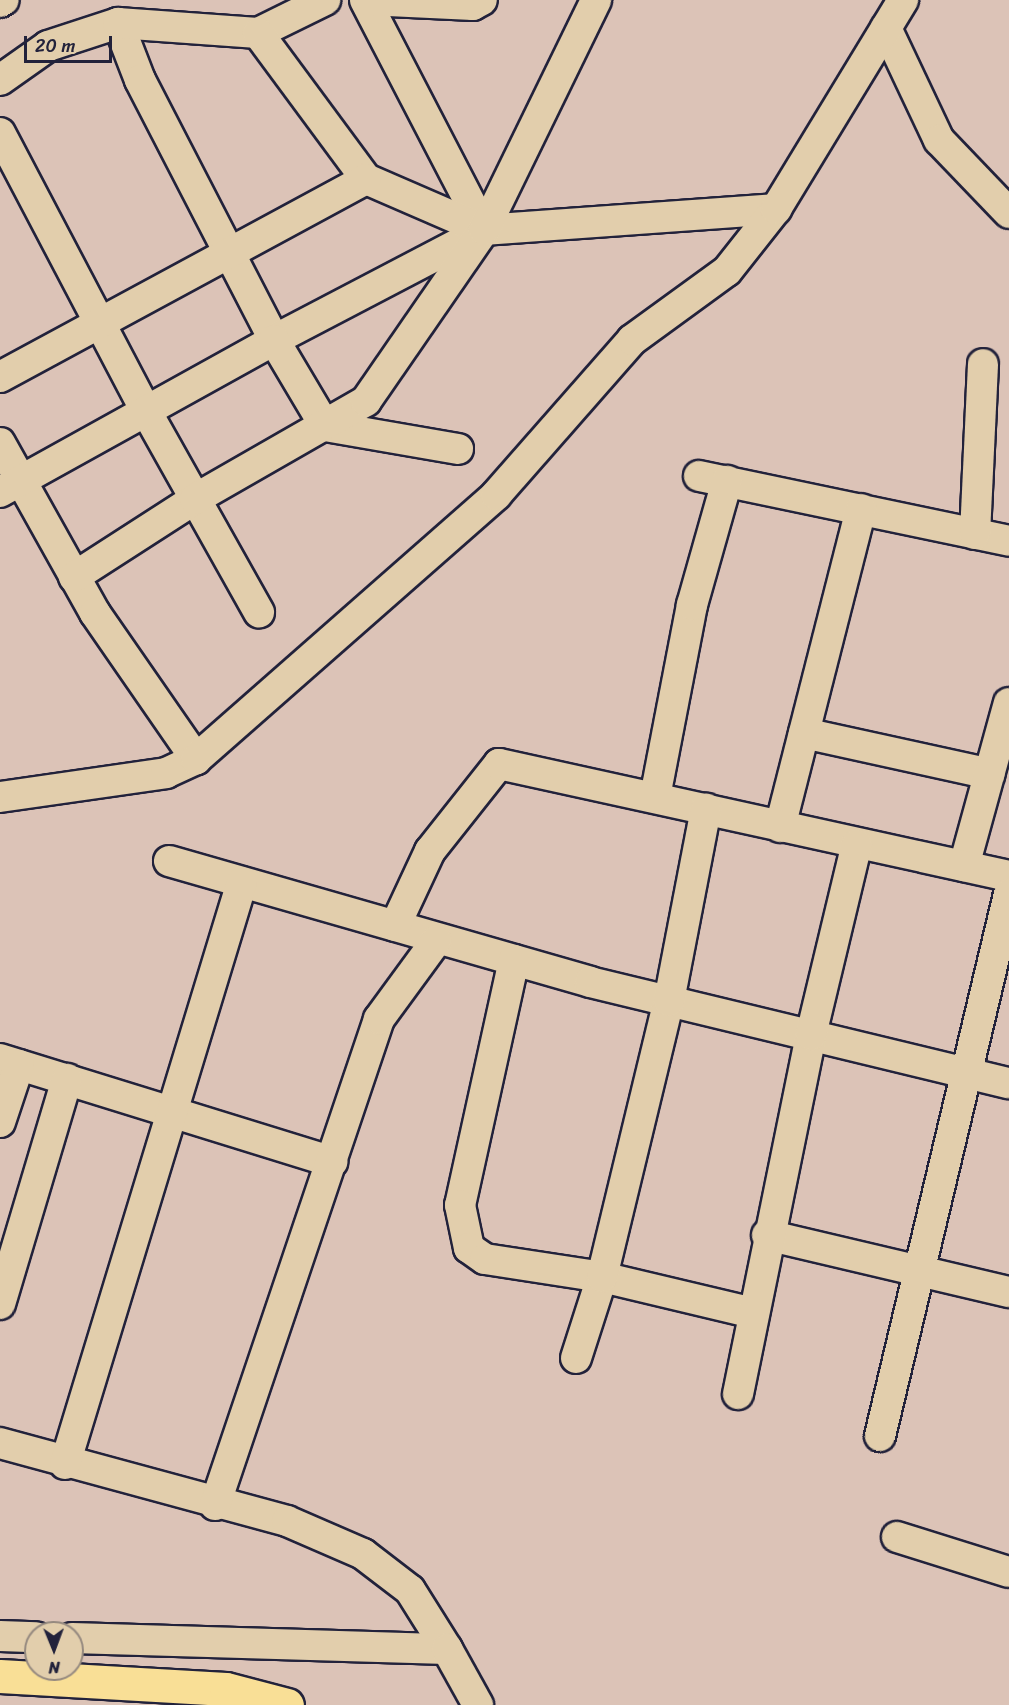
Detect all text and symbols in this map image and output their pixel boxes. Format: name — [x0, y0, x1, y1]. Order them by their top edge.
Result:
scale bar — [27, 24, 116, 62]
text: 20 m — [35, 30, 75, 62]
north arrow — [24, 1621, 84, 1681]
text: N — [48, 1653, 60, 1682]

